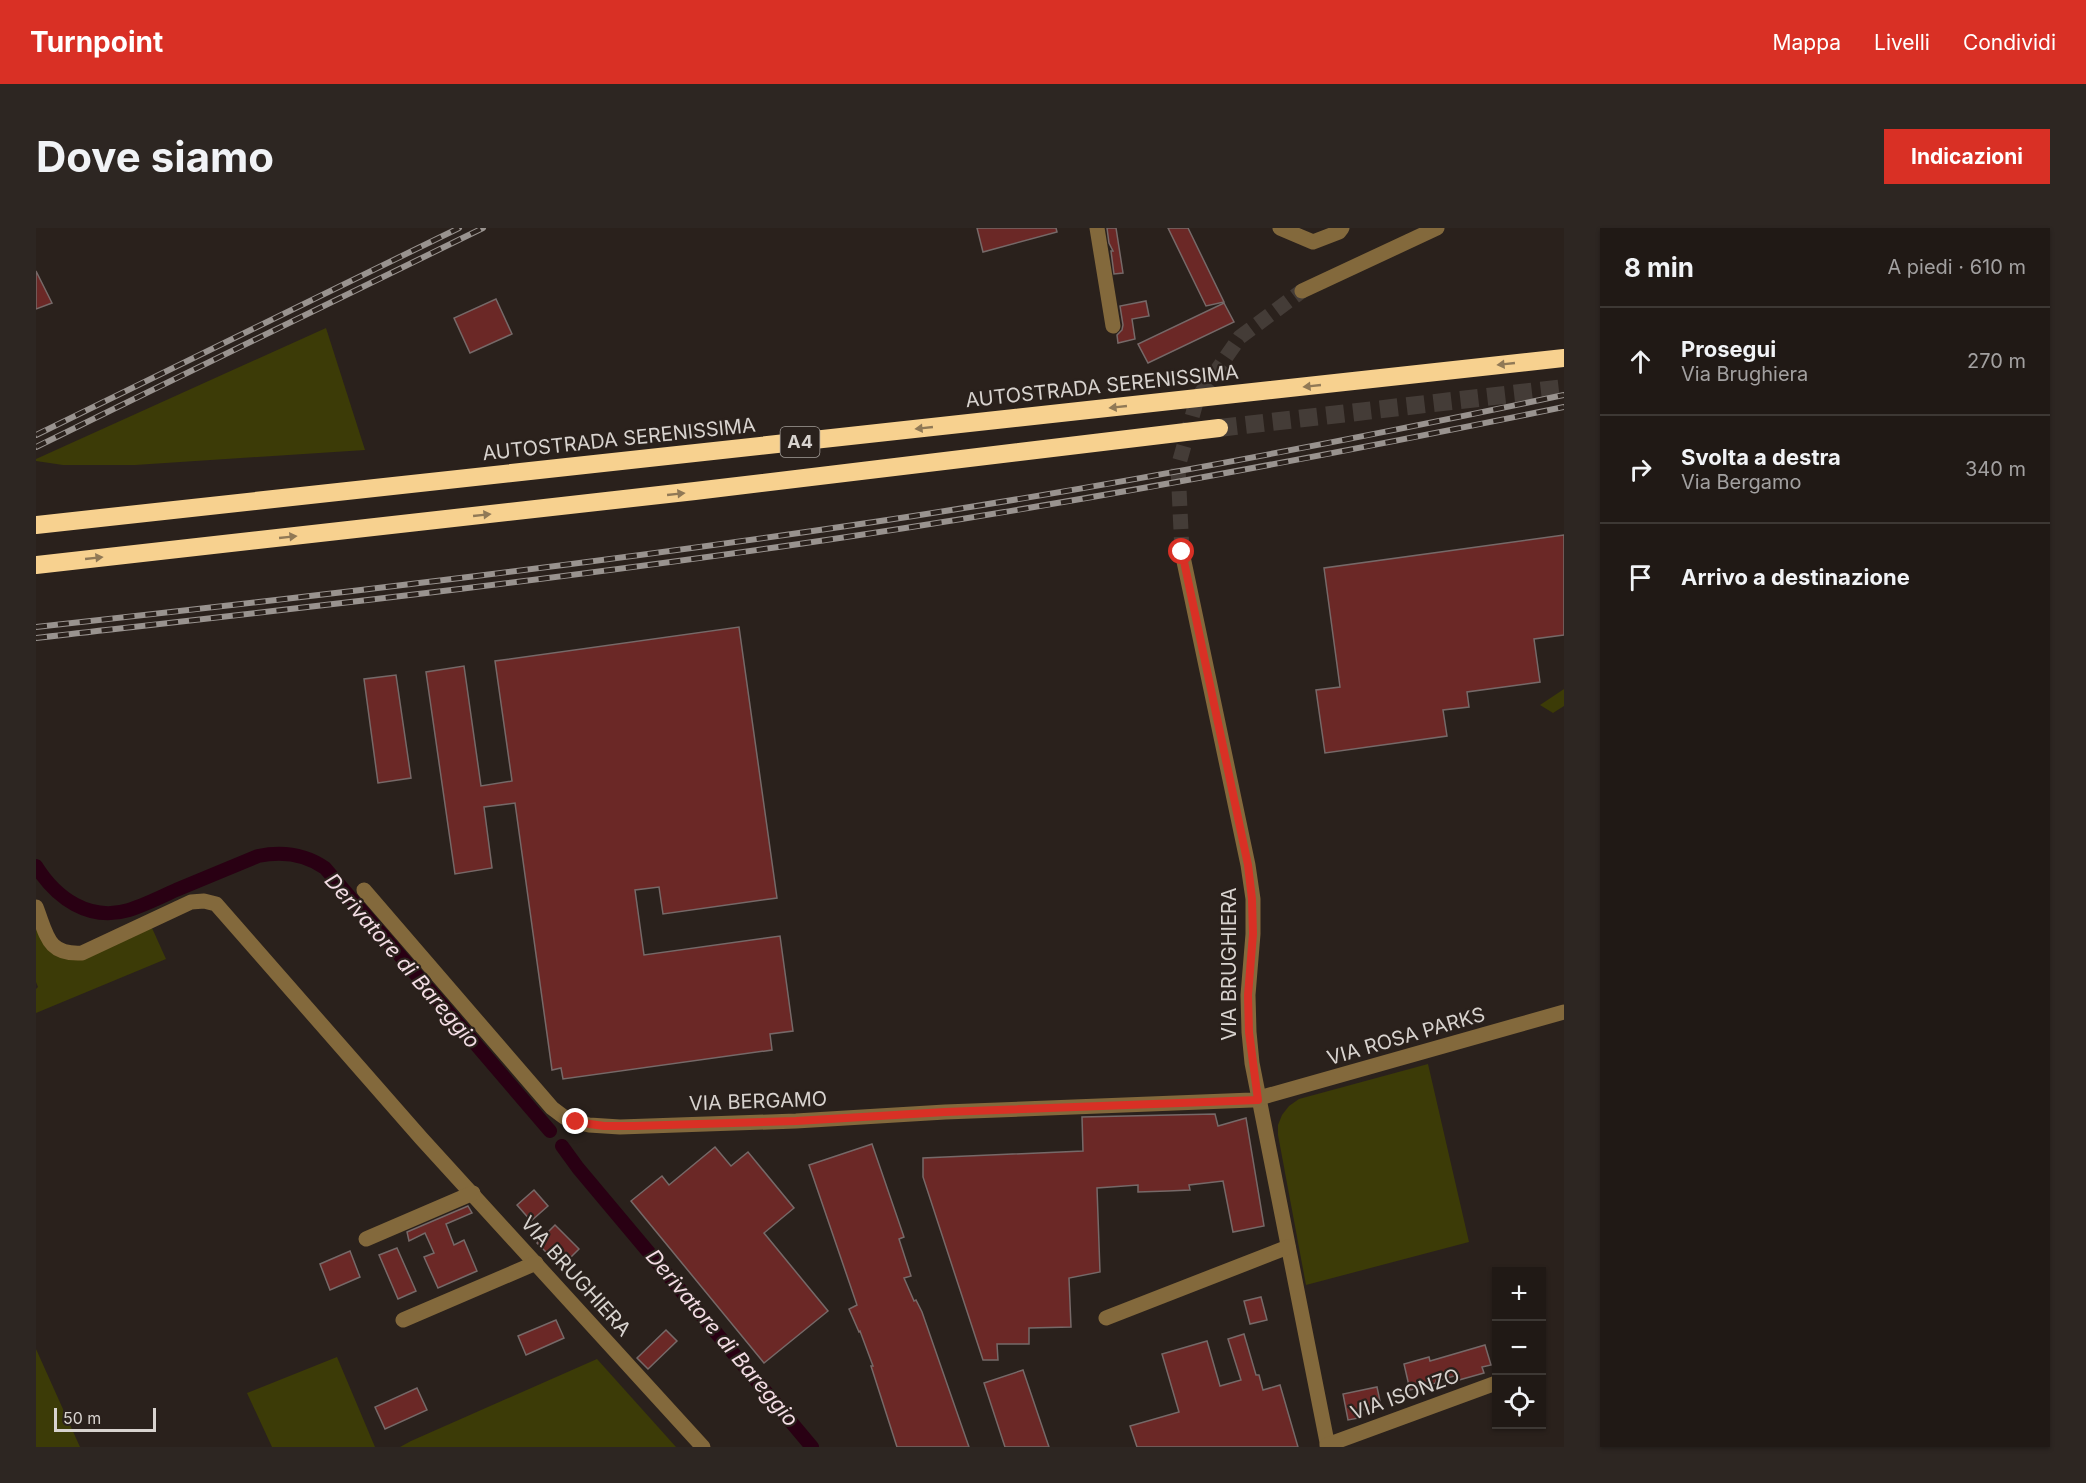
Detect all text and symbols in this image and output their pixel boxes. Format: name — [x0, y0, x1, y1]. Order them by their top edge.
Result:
text: Turnpoint — [30, 25, 163, 59]
text: Mappa — [1773, 30, 1841, 55]
text: Livelli — [1874, 30, 1930, 55]
text: Condividi — [1963, 30, 2056, 55]
button: Indicazioni — [1884, 129, 2050, 184]
text: Dove siamo — [36, 131, 274, 182]
text: 8 min — [1624, 252, 1694, 283]
text: A piedi · 610 m — [1887, 255, 2026, 279]
text: Prosegui — [1681, 336, 1776, 362]
icon: ahead — [1624, 345, 1657, 378]
text: 270 m — [1967, 349, 2026, 373]
street label: AUTOSTRADA SERENISSIMA — [964, 360, 1240, 412]
one-way arrow — [1496, 360, 1515, 369]
text: Via Brughiera — [1681, 362, 1808, 386]
one-way arrow — [1302, 381, 1321, 391]
one-way arrow — [1109, 402, 1128, 412]
street label: AUTOSTRADA SERENISSIMA — [481, 413, 757, 465]
one-way arrow — [915, 423, 934, 433]
road number: A4 — [780, 427, 819, 457]
text: Svolta a destra — [1681, 444, 1841, 470]
icon: right — [1624, 453, 1657, 486]
text: 340 m — [1965, 457, 2026, 481]
text: Via Bergamo — [1681, 470, 1801, 494]
one-way arrow — [666, 489, 685, 498]
one-way arrow — [472, 510, 491, 520]
one-way arrow — [278, 532, 297, 542]
route start — [1168, 538, 1194, 564]
one-way arrow — [85, 554, 104, 563]
icon: arrive — [1624, 561, 1657, 594]
text: Arrivo a destinazione — [1681, 564, 1910, 590]
water label: Derivatore di Bareggio — [320, 868, 485, 1053]
street label: VIA BRUGHIERA — [1217, 887, 1241, 1041]
street label: VIA ROSA PARKS — [1324, 1002, 1488, 1070]
street label: VIA BERGAMO — [689, 1087, 827, 1115]
route end — [562, 1108, 588, 1134]
street label: VIA BRUGHIERA — [516, 1211, 636, 1341]
water label: Derivatore di Bareggio — [641, 1244, 804, 1431]
map controls — [1492, 1267, 1546, 1429]
button: + — [1492, 1267, 1546, 1321]
button: − — [1492, 1321, 1546, 1375]
street label: VIA ISONZO — [1347, 1363, 1463, 1425]
button: locate — [1492, 1375, 1546, 1429]
scale bar — [54, 1405, 156, 1432]
text: 50 m — [63, 1408, 101, 1428]

